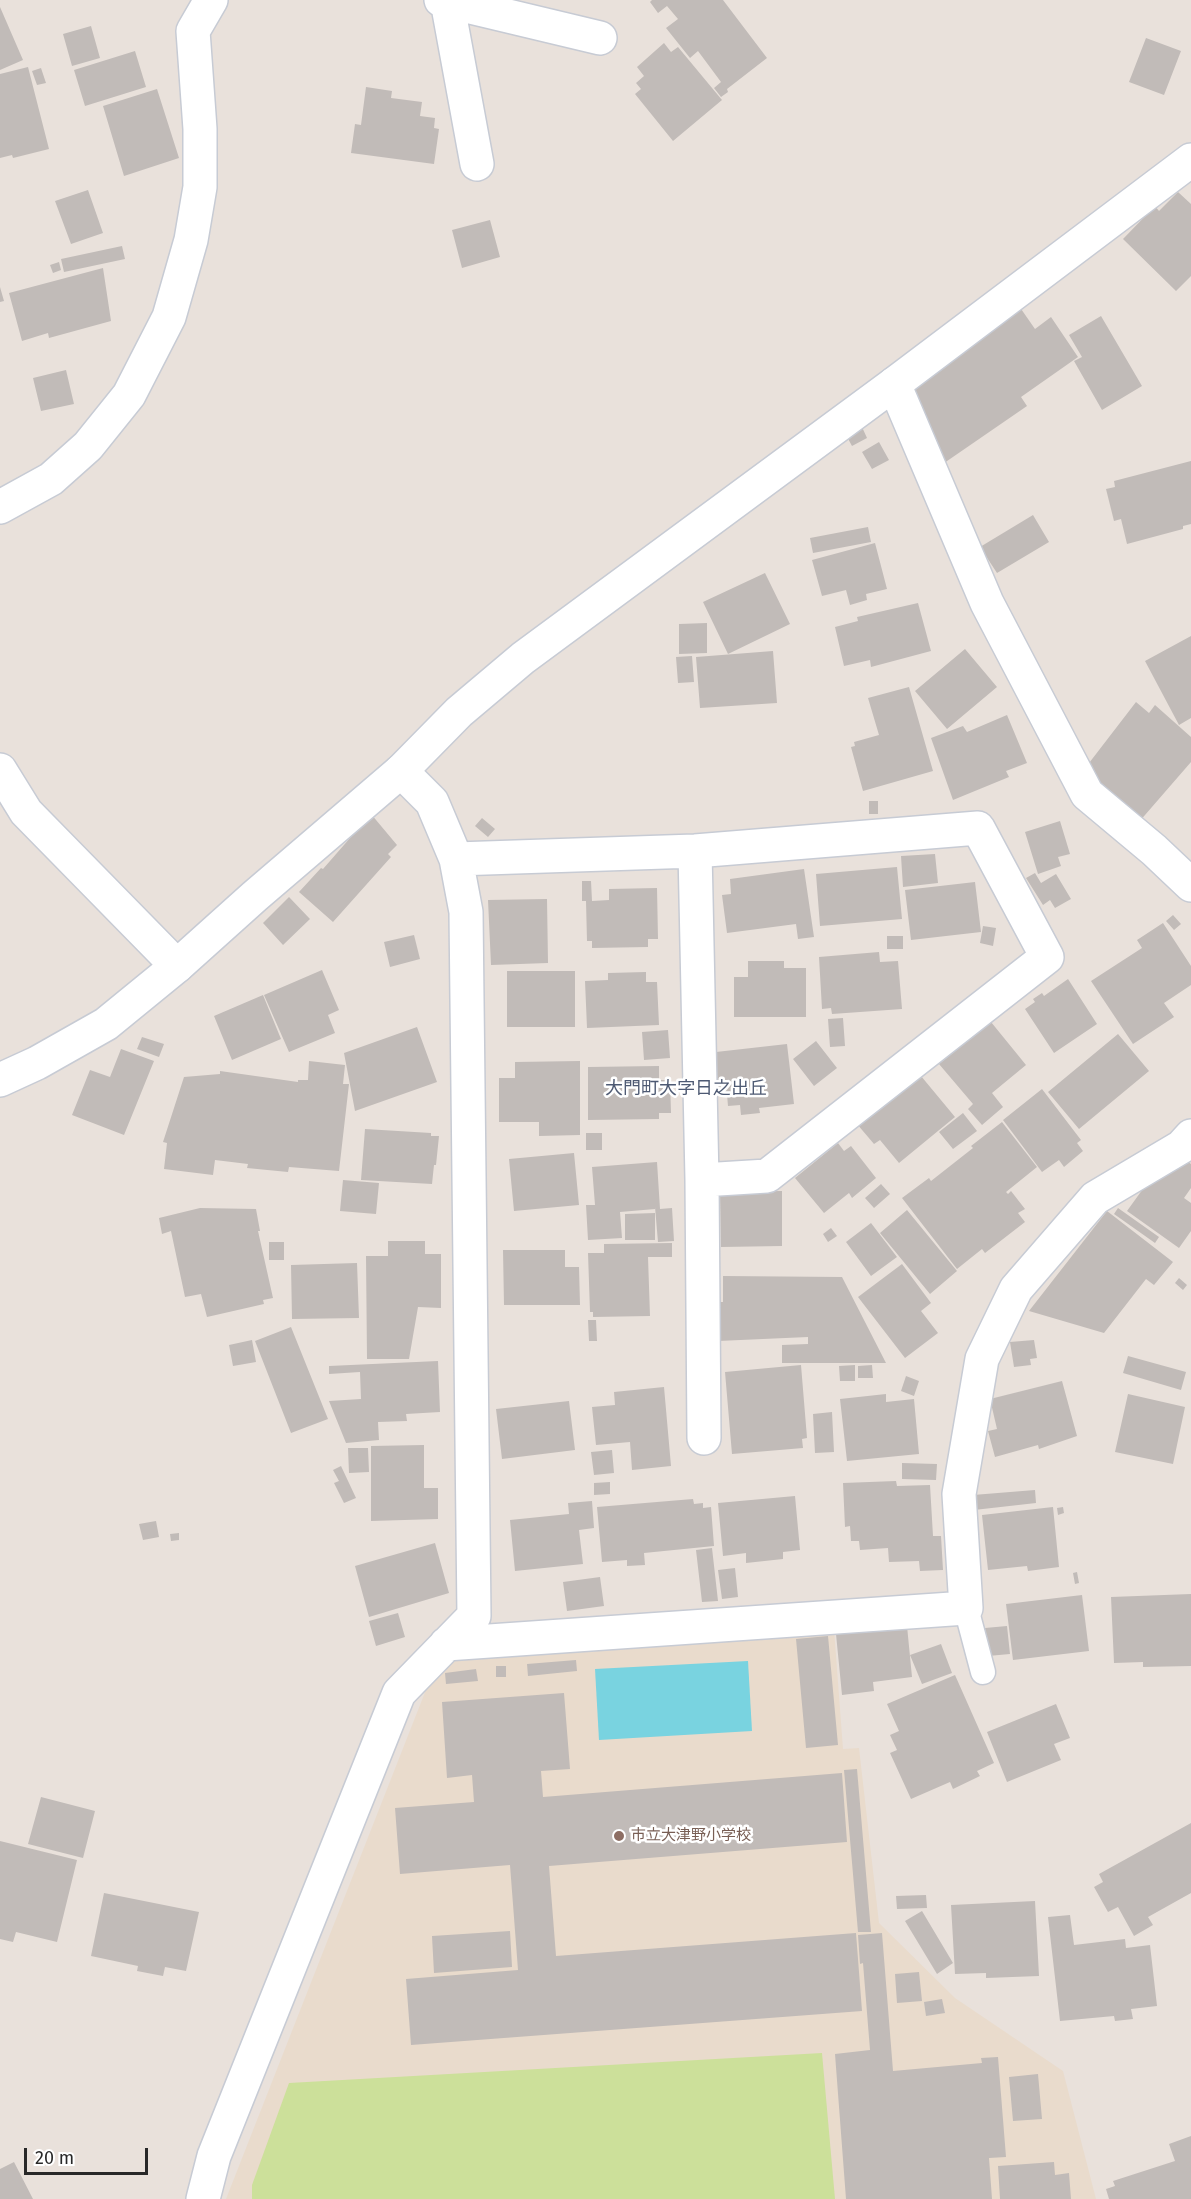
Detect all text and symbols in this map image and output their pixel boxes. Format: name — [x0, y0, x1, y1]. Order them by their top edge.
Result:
district label: 大門町大字日之出丘 — [605, 1078, 767, 1100]
place label: 市立大津野小学校 — [631, 1827, 751, 1845]
marker: 市立大津野小学校 — [612, 1829, 626, 1843]
scale bar — [27, 2136, 152, 2174]
text: 20 m — [35, 2147, 74, 2169]

